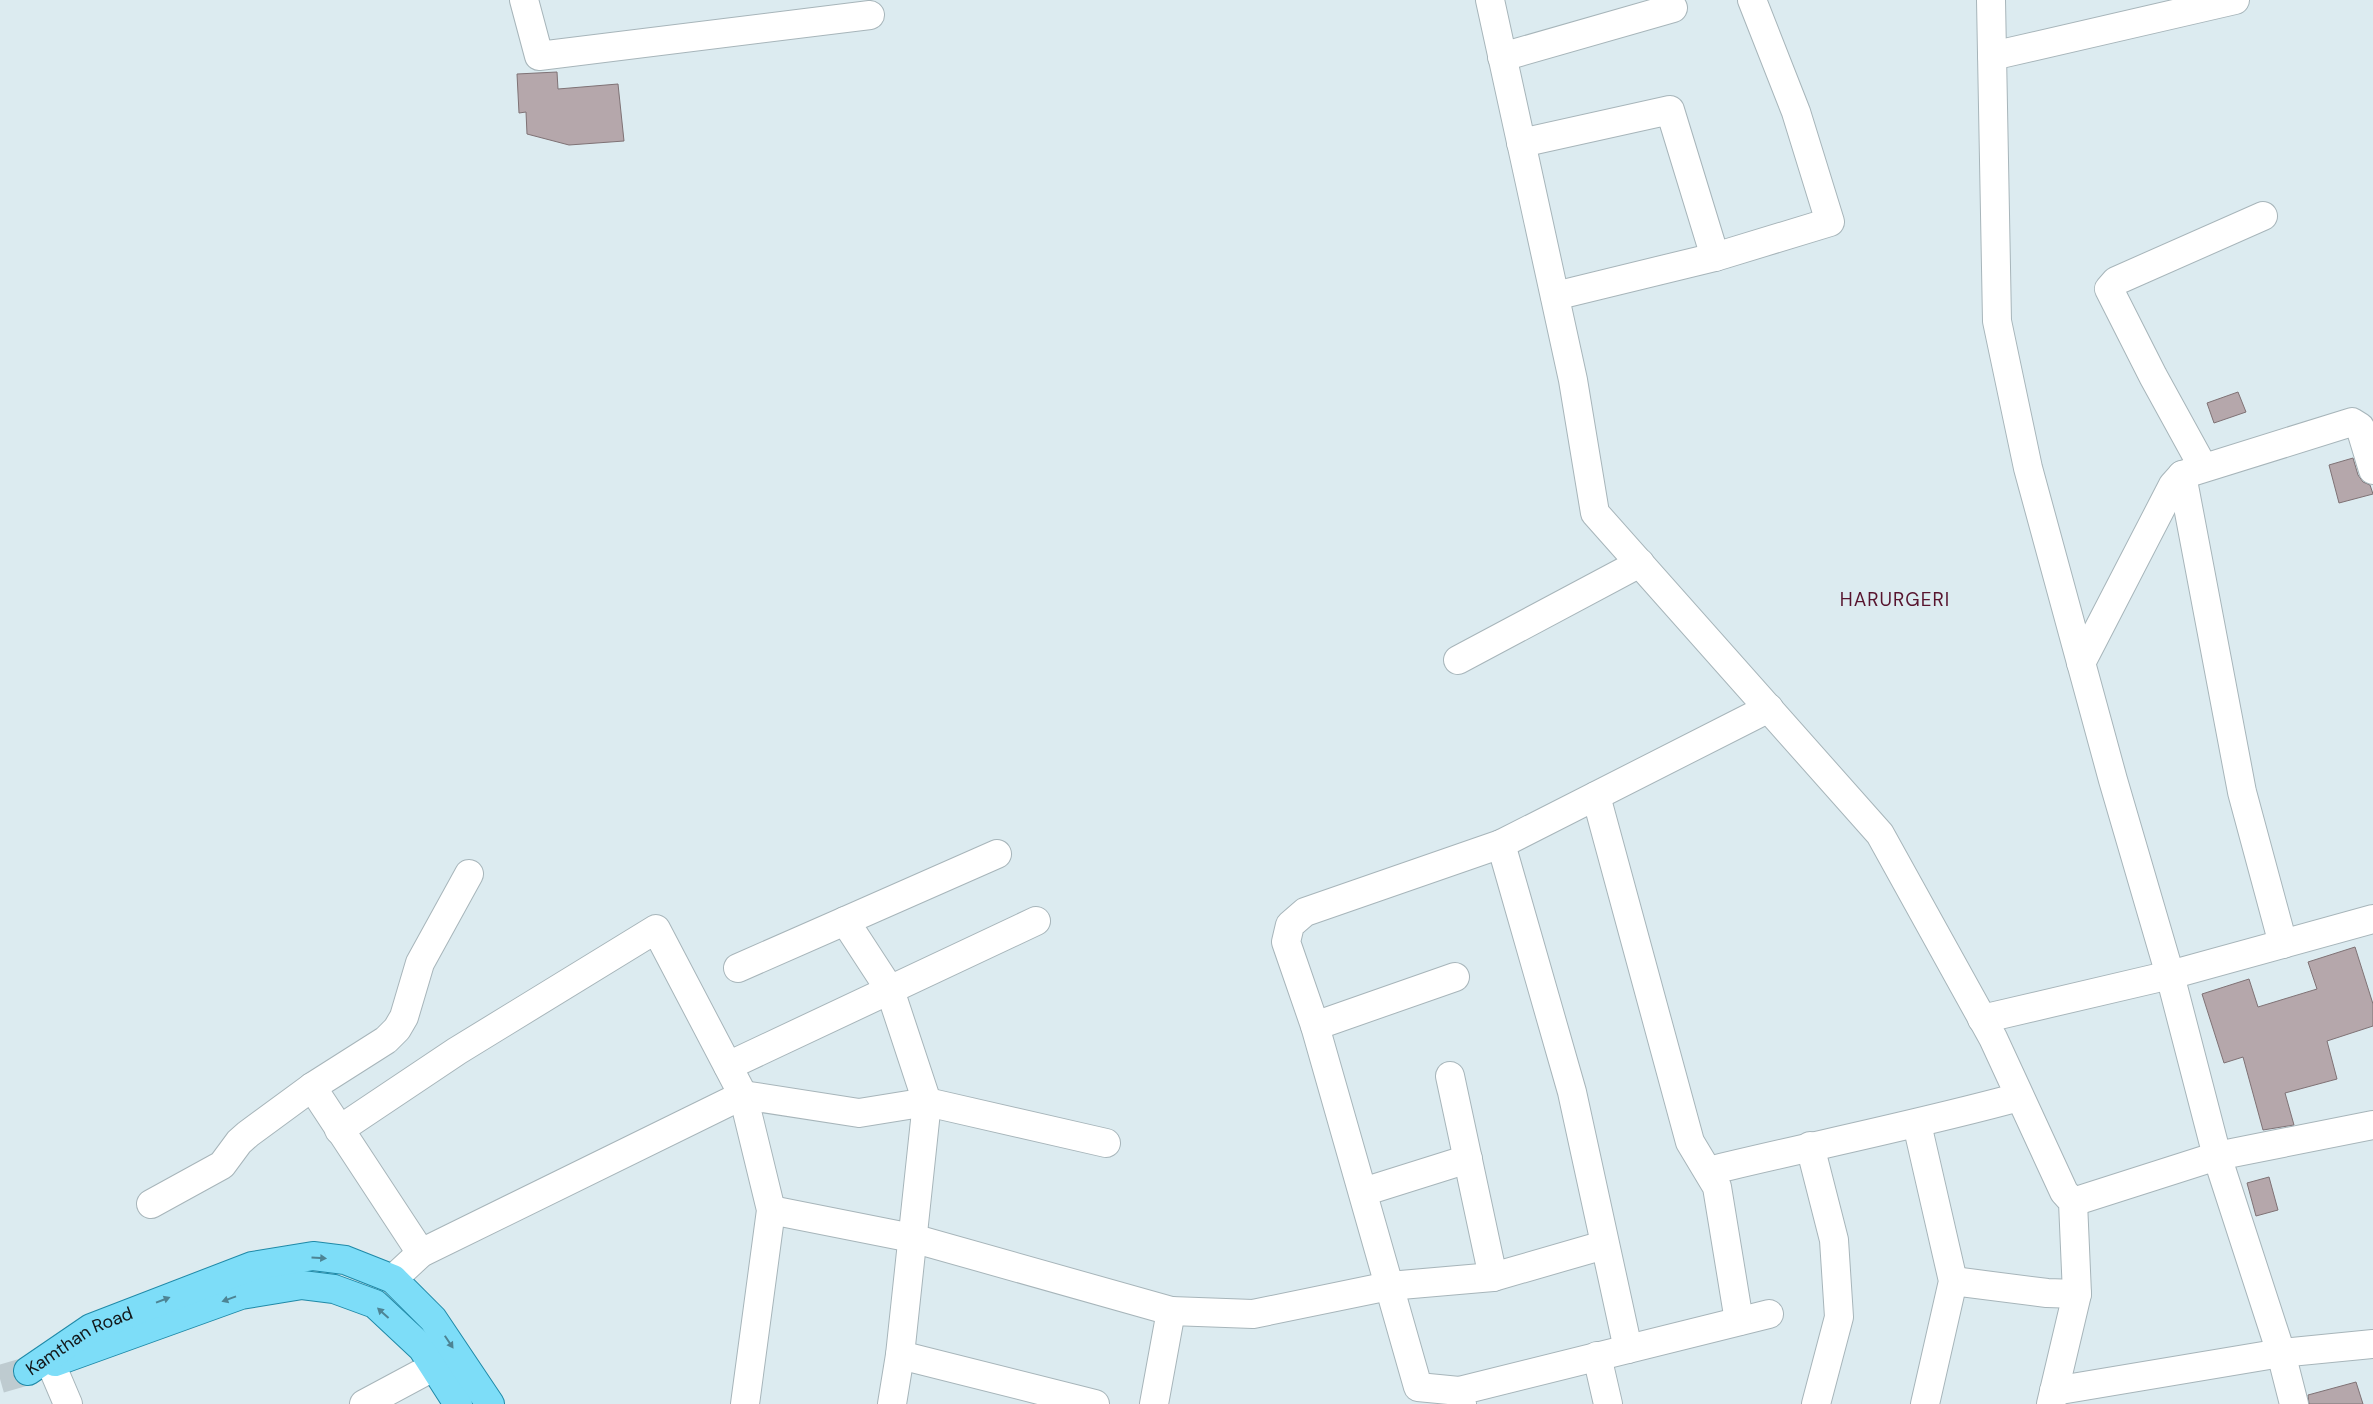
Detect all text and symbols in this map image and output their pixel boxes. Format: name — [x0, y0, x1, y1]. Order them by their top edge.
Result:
district label: HARURGERI — [1840, 587, 1950, 612]
one-way arrow — [311, 1254, 327, 1262]
one-way arrow — [221, 1295, 236, 1303]
one-way arrow — [156, 1296, 171, 1303]
street label: Kamthan Road — [21, 1301, 136, 1381]
one-way arrow — [377, 1307, 390, 1318]
one-way arrow — [444, 1336, 454, 1349]

